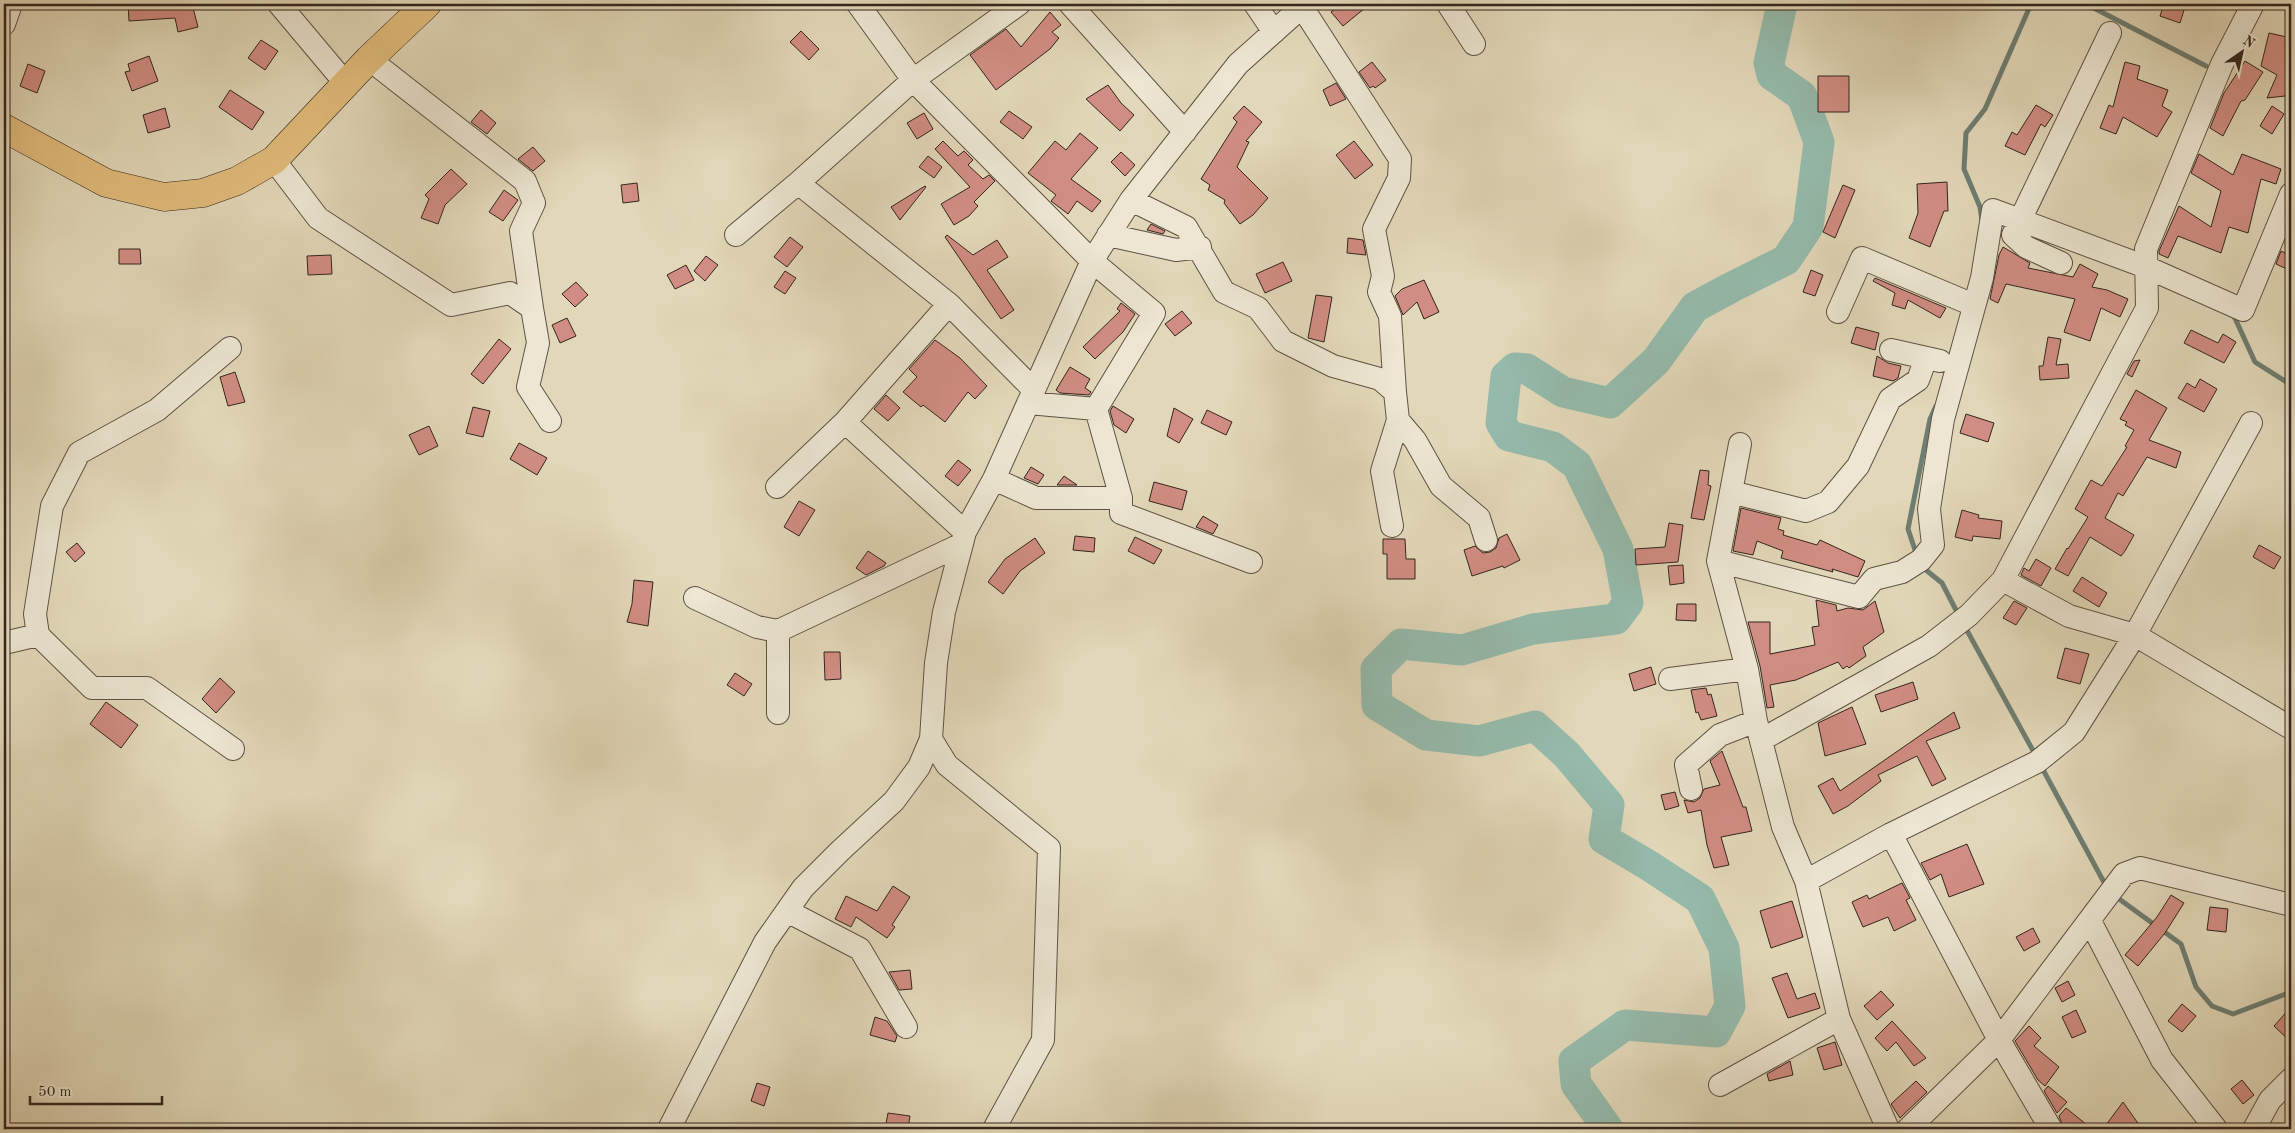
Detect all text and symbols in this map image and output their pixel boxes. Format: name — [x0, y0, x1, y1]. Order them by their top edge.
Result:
north arrow — [2218, 28, 2268, 78]
text: N — [2240, 33, 2257, 51]
scale bar — [30, 1073, 162, 1105]
text: 50 m — [38, 1085, 72, 1100]

